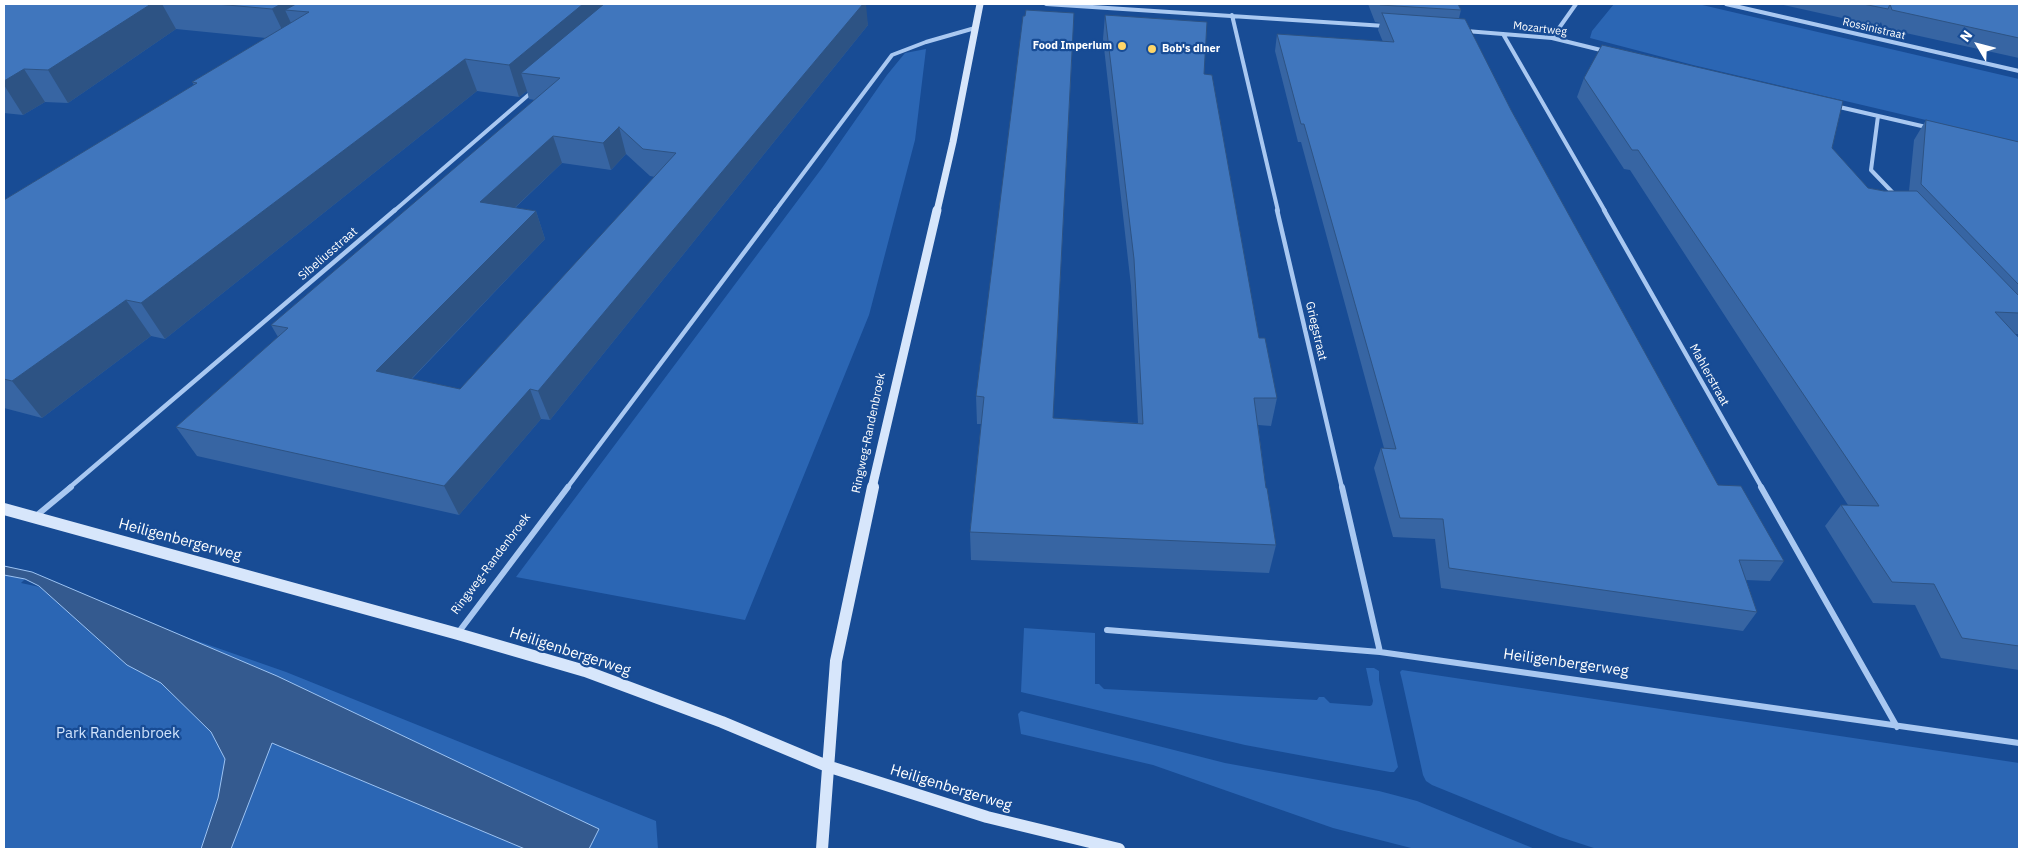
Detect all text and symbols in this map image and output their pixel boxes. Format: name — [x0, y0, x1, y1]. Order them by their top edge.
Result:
street label: Rossinistraat — [1841, 15, 1907, 43]
street label: Mozartweg — [1512, 19, 1568, 39]
north arrow — [1953, 20, 2003, 70]
text: N — [1956, 27, 1976, 45]
place label: Food Imperium — [1033, 39, 1112, 53]
marker: Food Imperium — [1116, 40, 1128, 52]
place label: Bob's diner — [1162, 42, 1220, 56]
marker: Bob's diner — [1146, 43, 1158, 55]
street label: Sibeliusstraat — [295, 224, 361, 284]
street label: Griegstraat — [1302, 300, 1330, 362]
street label: Mahlerstraat — [1686, 342, 1732, 408]
street label: Ringweg-Randenbroek — [849, 371, 889, 495]
street label: Ringweg-Randenbroek — [448, 511, 534, 617]
street label: Heiligenbergerweg — [117, 515, 243, 565]
street label: Heiligenbergerweg — [507, 624, 633, 680]
street label: Heiligenbergerweg — [1502, 645, 1630, 681]
park label: Park Randenbroek — [56, 725, 180, 743]
street label: Heiligenbergerweg — [888, 761, 1014, 815]

